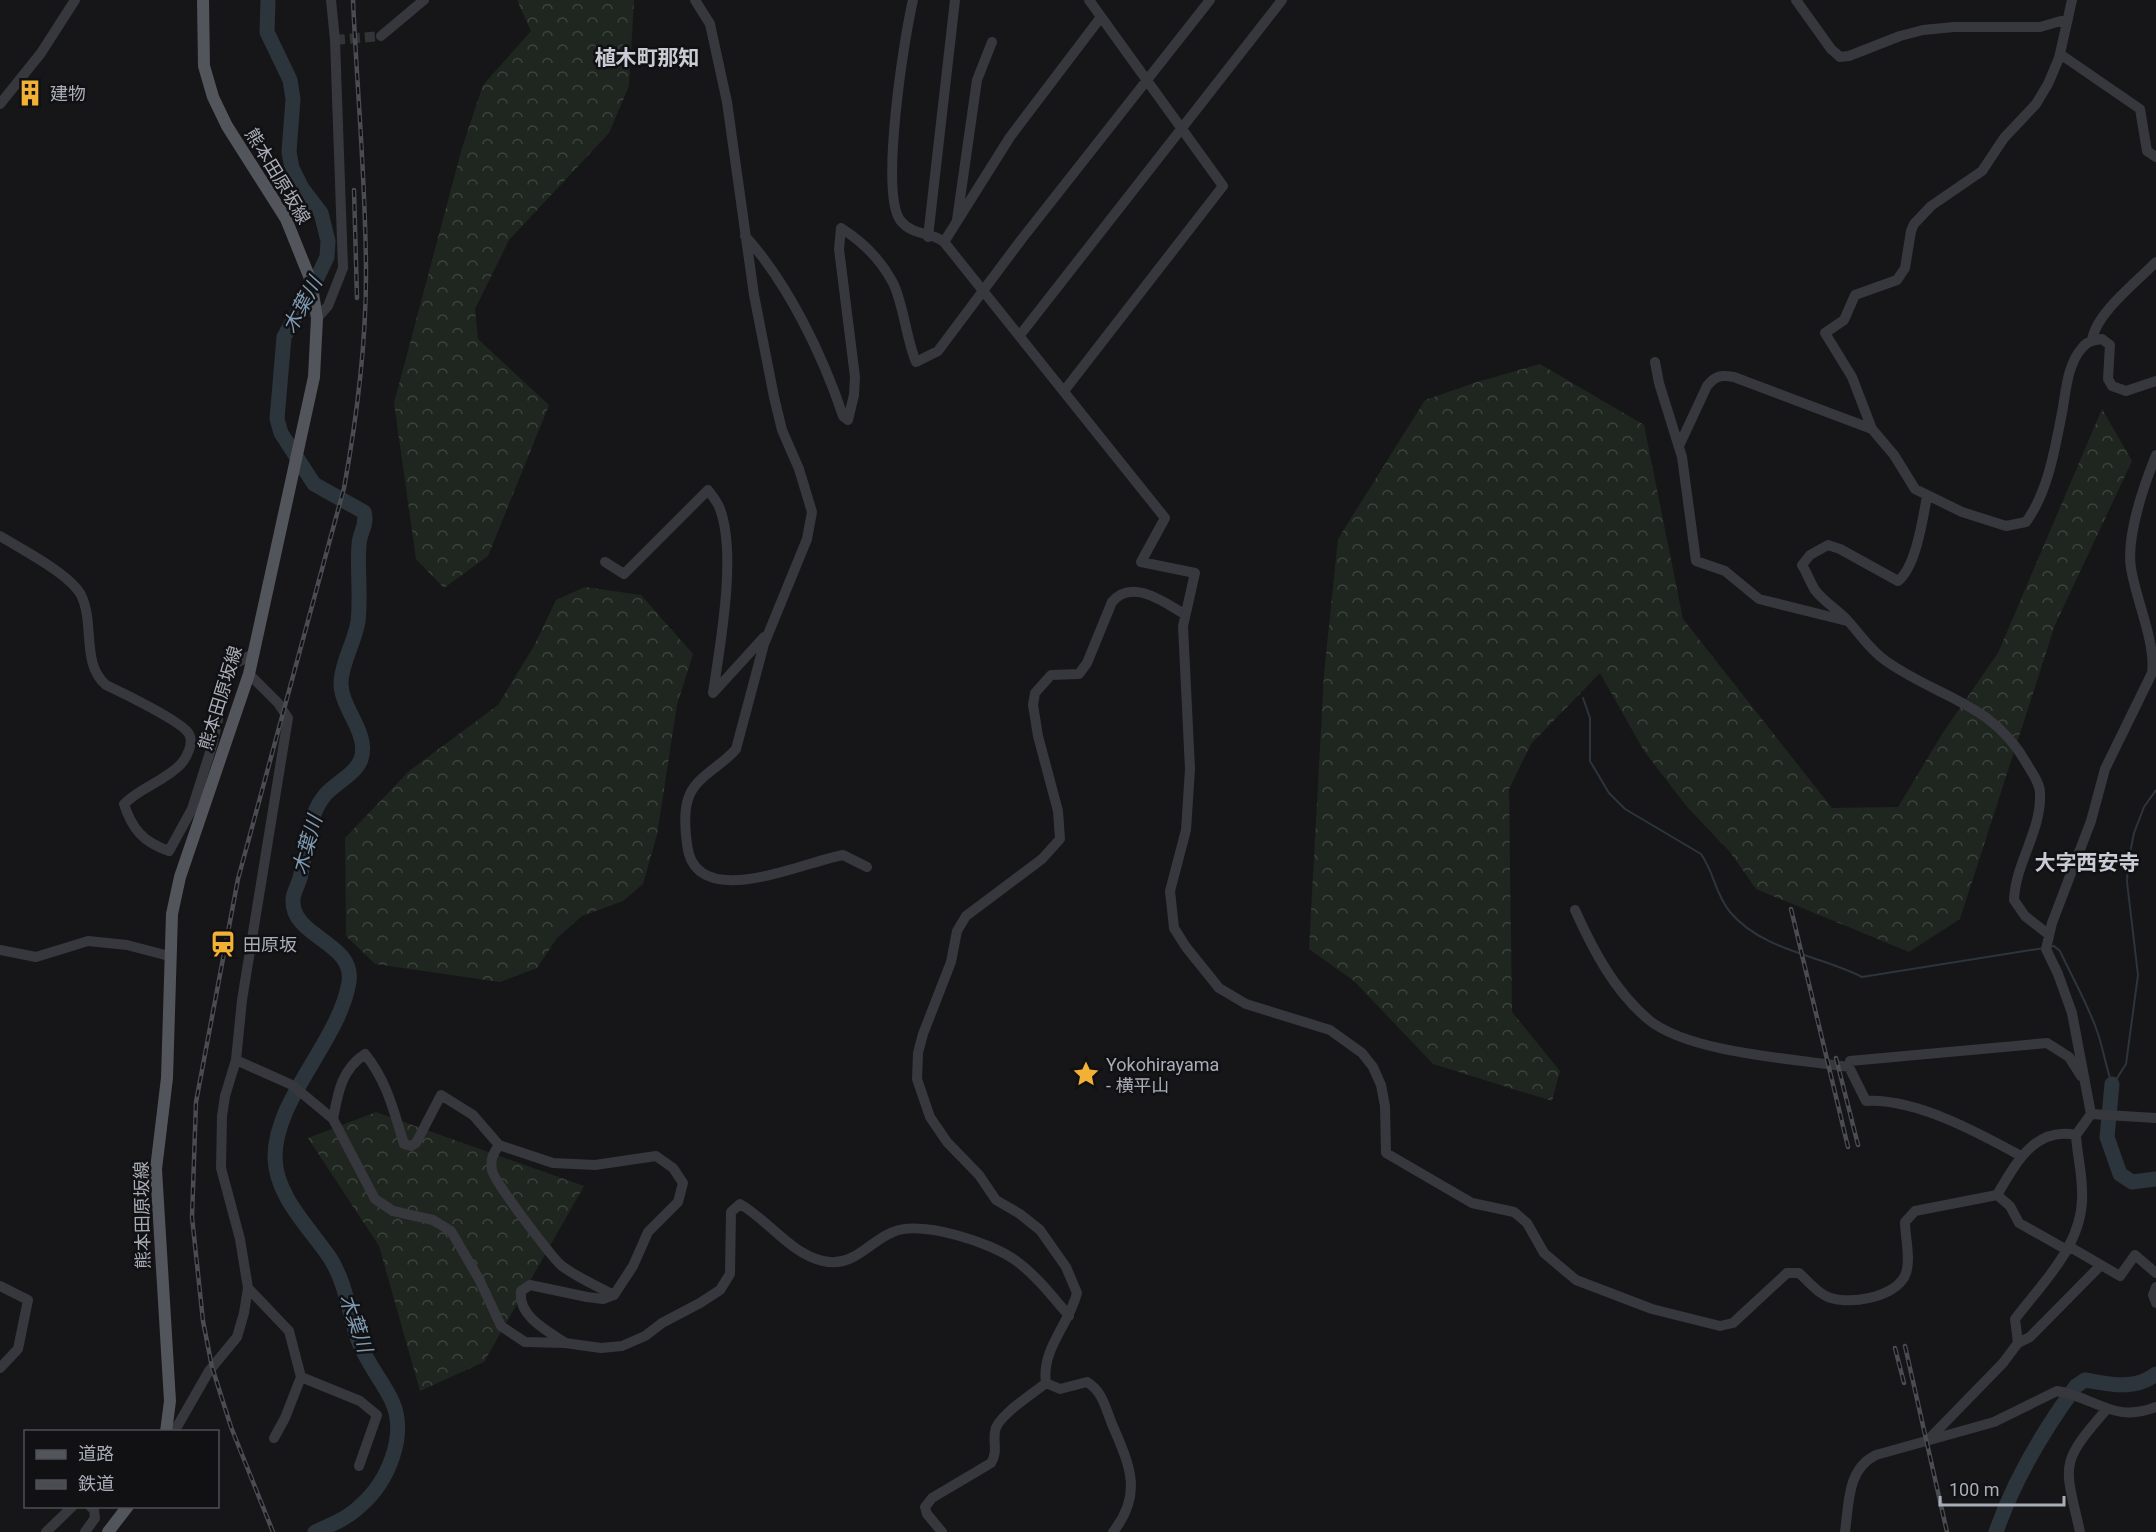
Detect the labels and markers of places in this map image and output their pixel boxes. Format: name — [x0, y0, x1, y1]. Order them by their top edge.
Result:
building icon: 建物 — [15, 78, 45, 108]
place label: 建物 — [50, 83, 86, 104]
station icon: 田原坂 — [208, 929, 238, 959]
place label: 田原坂 — [243, 934, 297, 955]
place label: Yokohirayama - 横平山 — [1106, 1054, 1219, 1096]
place icon: Yokohirayama - 横平山 — [1071, 1059, 1101, 1089]

